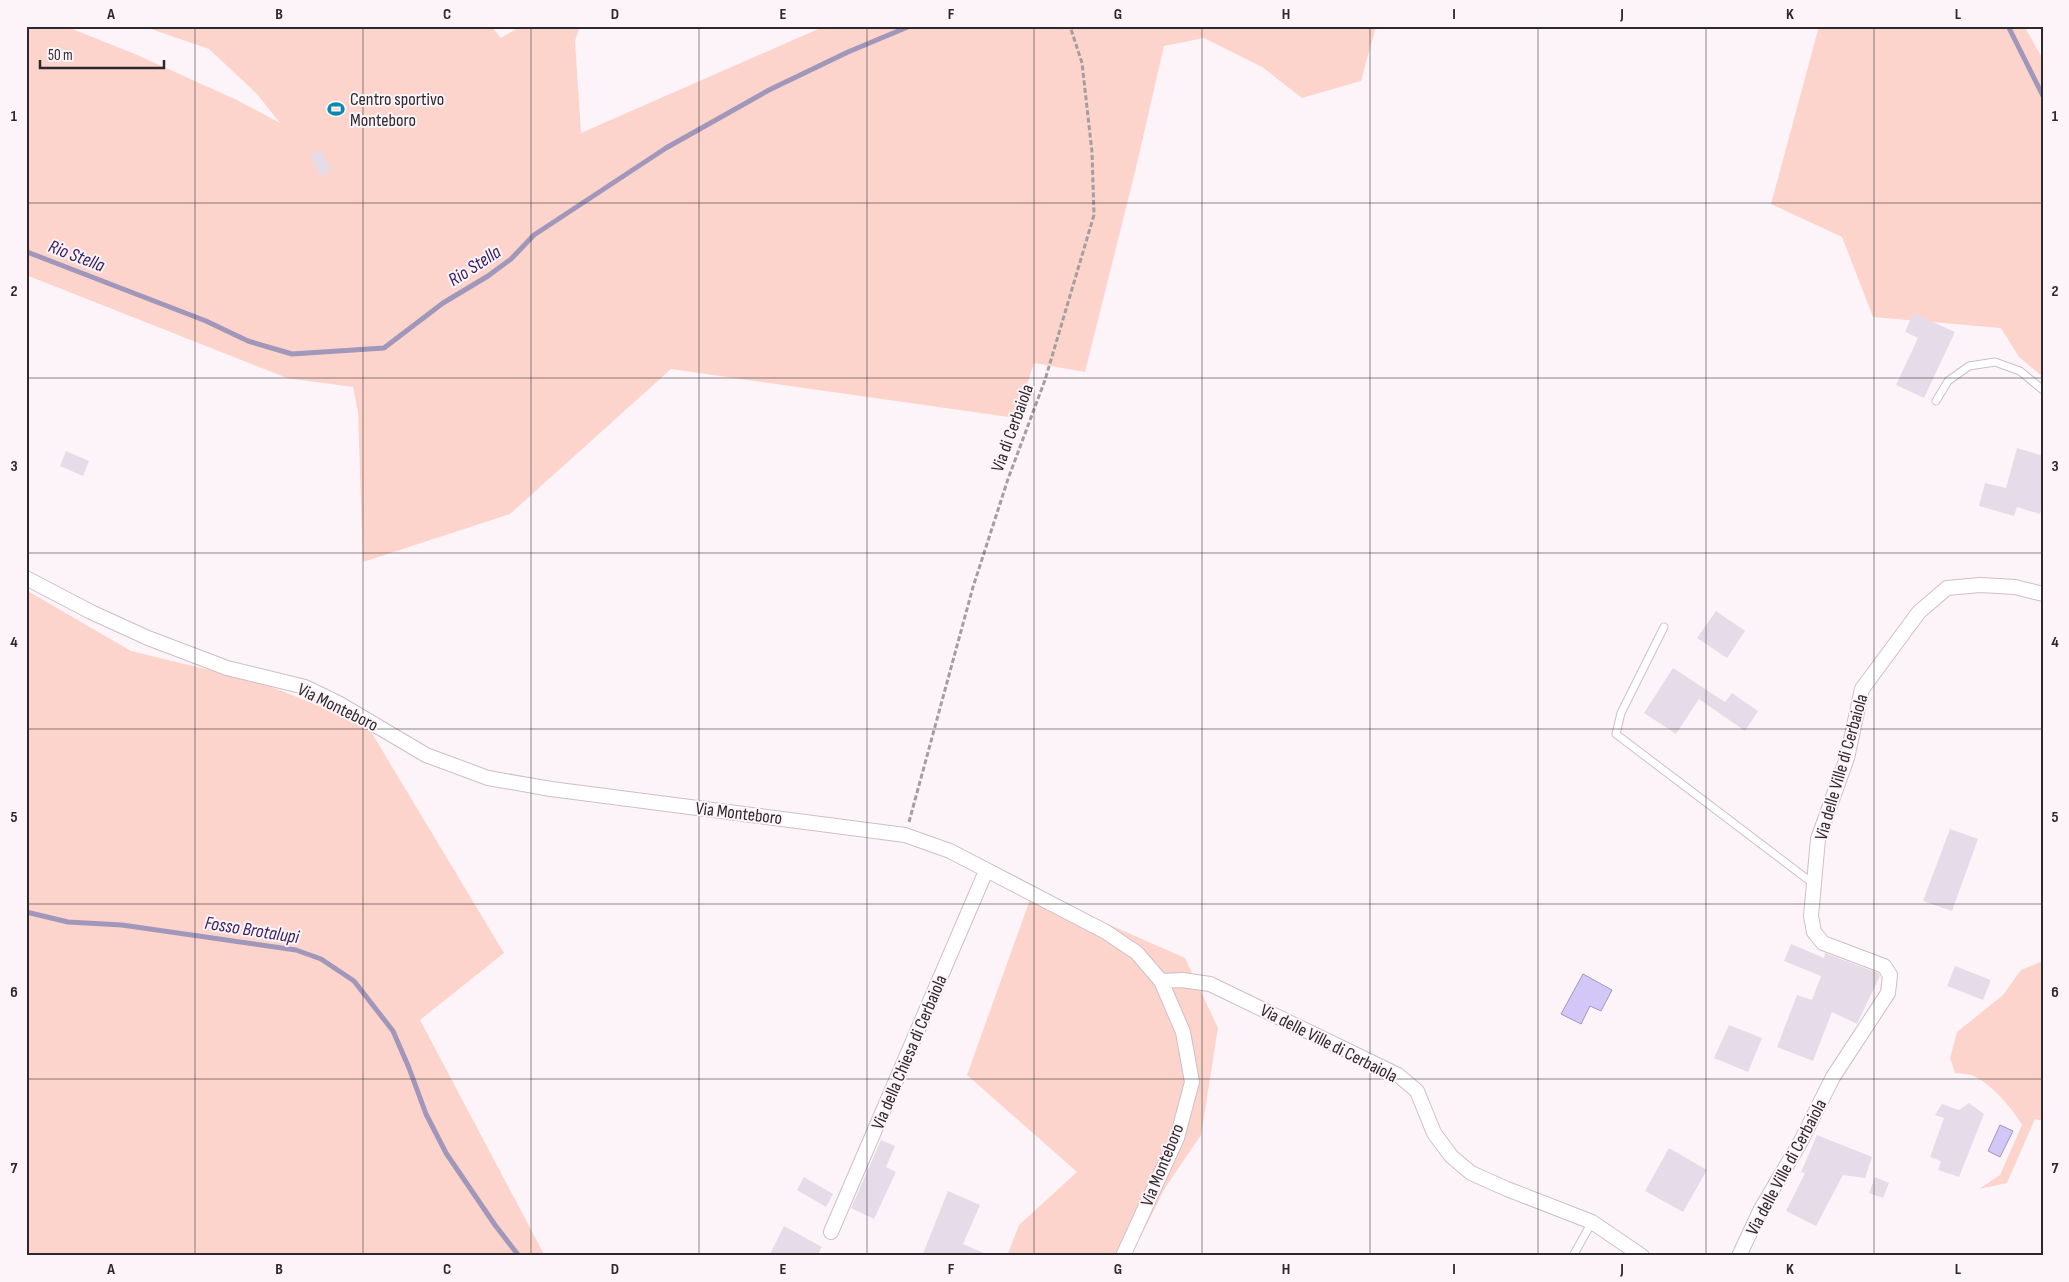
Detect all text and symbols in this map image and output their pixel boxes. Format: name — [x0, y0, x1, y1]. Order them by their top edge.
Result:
text: A — [106, 5, 115, 24]
text: B — [275, 5, 283, 24]
text: C — [443, 5, 451, 24]
text: D — [611, 5, 619, 24]
text: E — [780, 5, 787, 24]
text: F — [948, 5, 955, 24]
text: G — [1114, 5, 1122, 24]
text: H — [1282, 5, 1290, 24]
text: I — [1452, 5, 1456, 24]
text: J — [1619, 5, 1624, 24]
text: K — [1786, 5, 1794, 24]
text: L — [1955, 5, 1962, 24]
scale bar — [40, 38, 164, 70]
text: 50 m — [48, 46, 73, 65]
place label: Centro sportivo Monteboro — [350, 89, 444, 131]
sports icon: Centro sportivo Monteboro — [326, 99, 346, 119]
text: 1 — [11, 107, 18, 126]
text: 1 — [2052, 107, 2059, 126]
water label: Rio Stella — [45, 235, 108, 278]
water label: Rio Stella — [444, 241, 506, 292]
text: 2 — [10, 282, 18, 301]
text: 2 — [2051, 282, 2059, 301]
street label: Via di Cerbaiola — [987, 382, 1038, 475]
text: 3 — [10, 457, 18, 476]
text: 3 — [2051, 457, 2059, 476]
text: 4 — [10, 633, 18, 652]
text: 4 — [2051, 633, 2059, 652]
street label: Via Monteboro — [294, 679, 382, 736]
street label: Via delle Ville di Cerbaiola — [1811, 692, 1872, 843]
street label: Via Monteboro — [694, 798, 783, 829]
text: 5 — [10, 808, 18, 827]
text: 5 — [2051, 808, 2059, 827]
water label: Fosso Brotalupi — [203, 912, 301, 949]
street label: Via della Chiesa di Cerbaiola — [867, 972, 952, 1133]
text: 6 — [10, 983, 18, 1002]
text: 6 — [2051, 983, 2059, 1002]
street label: Via delle Ville di Cerbaiola — [1257, 1000, 1401, 1087]
street label: Via delle Ville di Cerbaiola — [1742, 1096, 1831, 1239]
street label: Via Monteboro — [1136, 1121, 1189, 1210]
text: 7 — [11, 1159, 18, 1178]
text: 7 — [2052, 1159, 2059, 1178]
text: A — [106, 1260, 115, 1279]
text: B — [275, 1260, 283, 1279]
text: C — [443, 1260, 451, 1279]
text: D — [611, 1260, 619, 1279]
text: E — [780, 1260, 787, 1279]
text: F — [948, 1260, 955, 1279]
text: G — [1114, 1260, 1122, 1279]
text: H — [1282, 1260, 1290, 1279]
text: I — [1452, 1260, 1456, 1279]
text: J — [1619, 1260, 1624, 1279]
text: K — [1786, 1260, 1794, 1279]
text: L — [1955, 1260, 1962, 1279]

